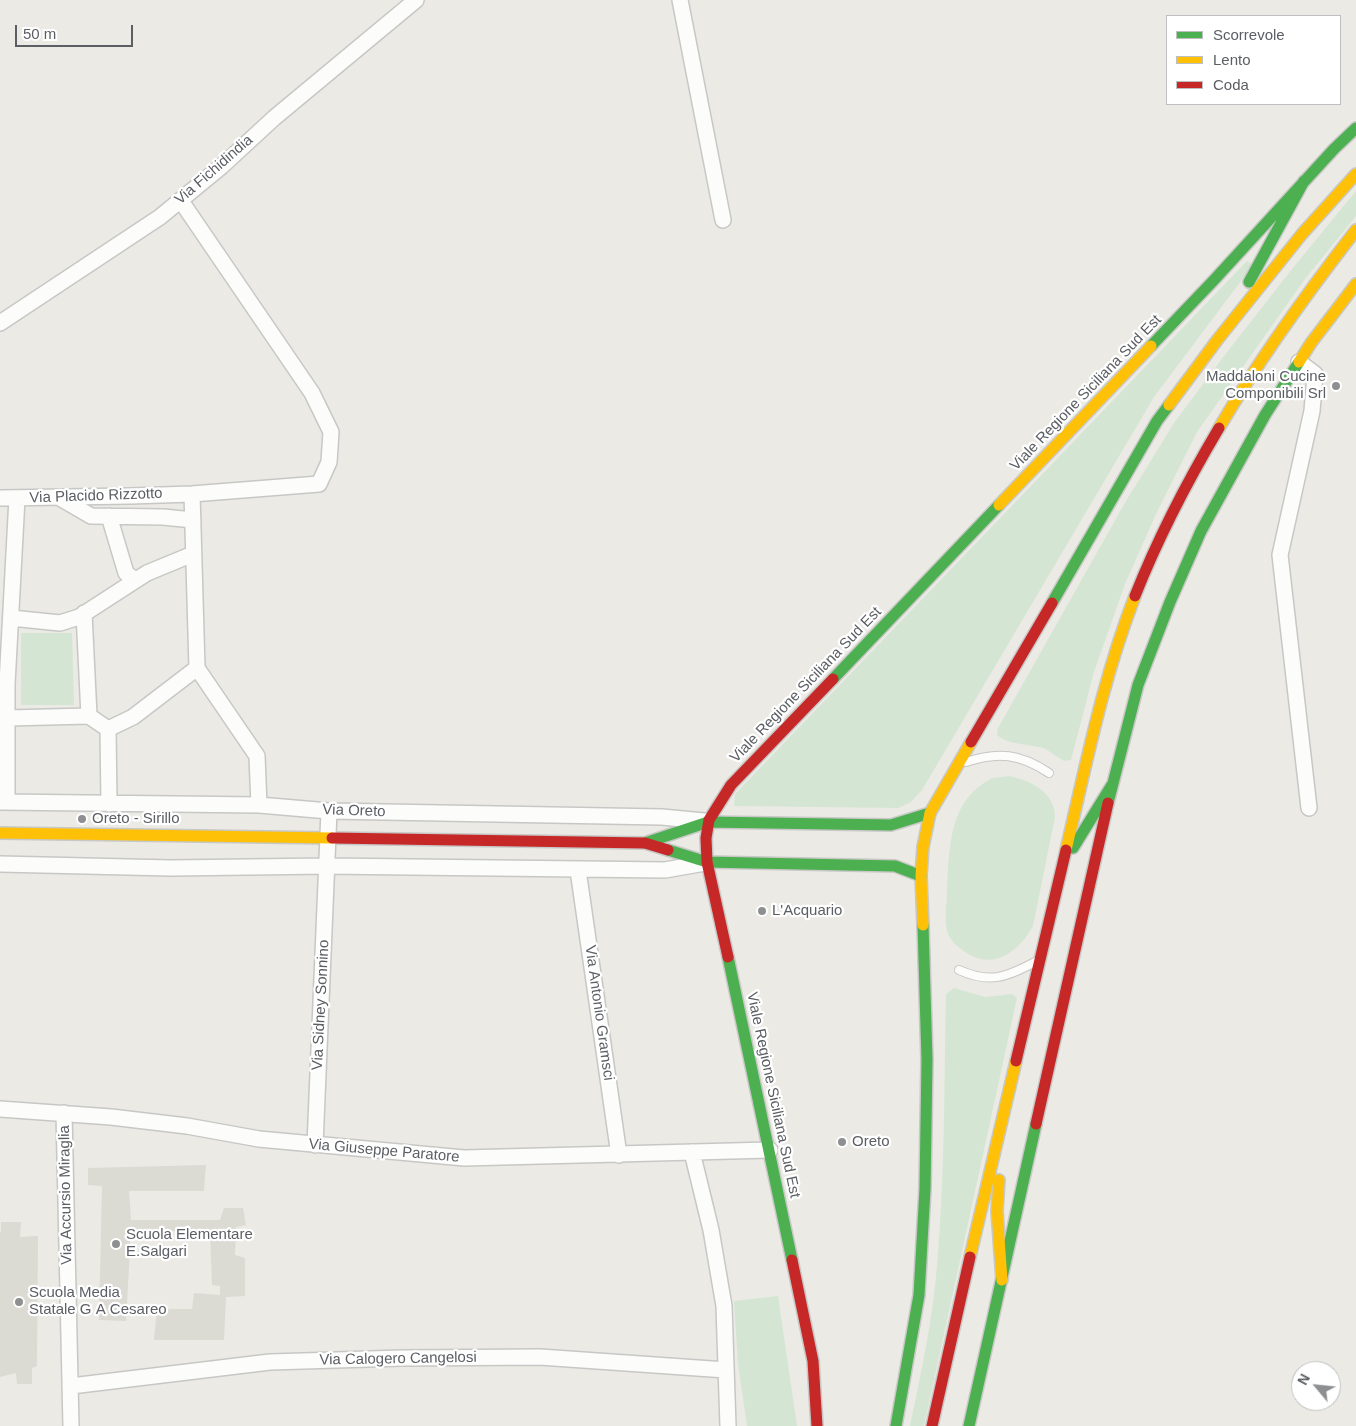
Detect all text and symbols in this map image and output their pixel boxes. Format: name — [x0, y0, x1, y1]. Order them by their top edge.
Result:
scale bar — [18, 15, 135, 47]
legend — [1166, 15, 1341, 105]
text: 50 m — [23, 25, 56, 42]
text: Scorrevole — [1213, 26, 1285, 43]
text: Lento — [1213, 51, 1251, 68]
text: Coda — [1213, 76, 1249, 93]
street label: Via Fichidindia — [171, 131, 257, 209]
street label: Viale Regione Siciliana Sud Est — [1007, 311, 1165, 475]
place label: Maddaloni Cucine Componibili Srl — [1206, 368, 1326, 403]
marker: Maddaloni Cucine Componibili Srl — [1330, 380, 1342, 392]
street label: Via Placido Rizzotto — [29, 485, 163, 507]
street label: Viale Regione Siciliana Sud Est — [727, 603, 885, 767]
street label: Via Oreto — [322, 801, 386, 821]
place label: Oreto - Sirillo — [92, 810, 180, 828]
marker: Oreto - Sirillo — [76, 813, 88, 825]
place label: L'Acquario — [772, 902, 842, 920]
marker: L'Acquario — [756, 905, 768, 917]
street label: Via Sidney Sonnino — [309, 939, 333, 1071]
street label: Via Antonio Gramsci — [581, 944, 617, 1082]
street label: Viale Regione Siciliana Sud Est — [742, 990, 804, 1200]
street label: Via Accursio Miraglia — [56, 1125, 76, 1265]
place label: Oreto — [852, 1133, 890, 1151]
street label: Via Giuseppe Paratore — [308, 1135, 460, 1167]
marker: Oreto — [836, 1136, 848, 1148]
place label: Scuola Elementare E.Salgari — [126, 1226, 253, 1261]
marker: Scuola Elementare E.Salgari — [110, 1238, 122, 1250]
place label: Scuola Media Statale G A Cesareo — [29, 1284, 167, 1319]
marker: Scuola Media Statale G A Cesareo — [13, 1296, 25, 1308]
street label: Via Calogero Cangelosi — [319, 1349, 477, 1369]
north arrow — [1291, 1361, 1341, 1411]
text: N — [1294, 1371, 1313, 1388]

